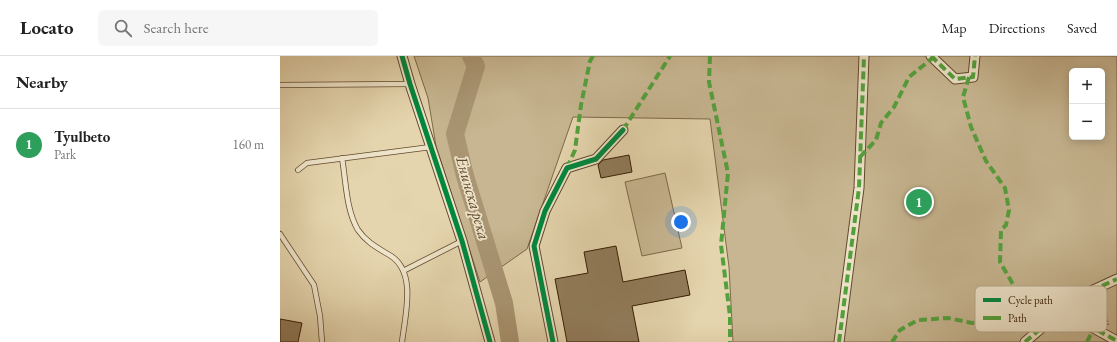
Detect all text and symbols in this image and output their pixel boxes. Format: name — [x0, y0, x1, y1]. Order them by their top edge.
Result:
search box — [98, 10, 378, 46]
text: Locato — [20, 15, 74, 40]
icon: search — [112, 17, 134, 39]
text: Search here — [144, 18, 209, 37]
text: Map — [941, 19, 967, 37]
text: Directions — [989, 19, 1045, 37]
text: Saved — [1067, 19, 1097, 37]
map controls — [1069, 68, 1105, 140]
button: + — [1069, 68, 1105, 104]
text: Nearby — [16, 71, 68, 93]
button: − — [1069, 104, 1105, 140]
text: Tyulbeto — [54, 127, 110, 146]
text: 1 — [26, 136, 32, 153]
text: 160 m — [233, 136, 264, 153]
text: Park — [54, 146, 76, 163]
water label: Енинска река — [451, 153, 495, 242]
pin: 1 — [906, 187, 932, 217]
your location — [671, 212, 691, 232]
legend — [975, 286, 1107, 332]
text: Cycle path — [1008, 293, 1053, 307]
text: Path — [1008, 311, 1027, 325]

